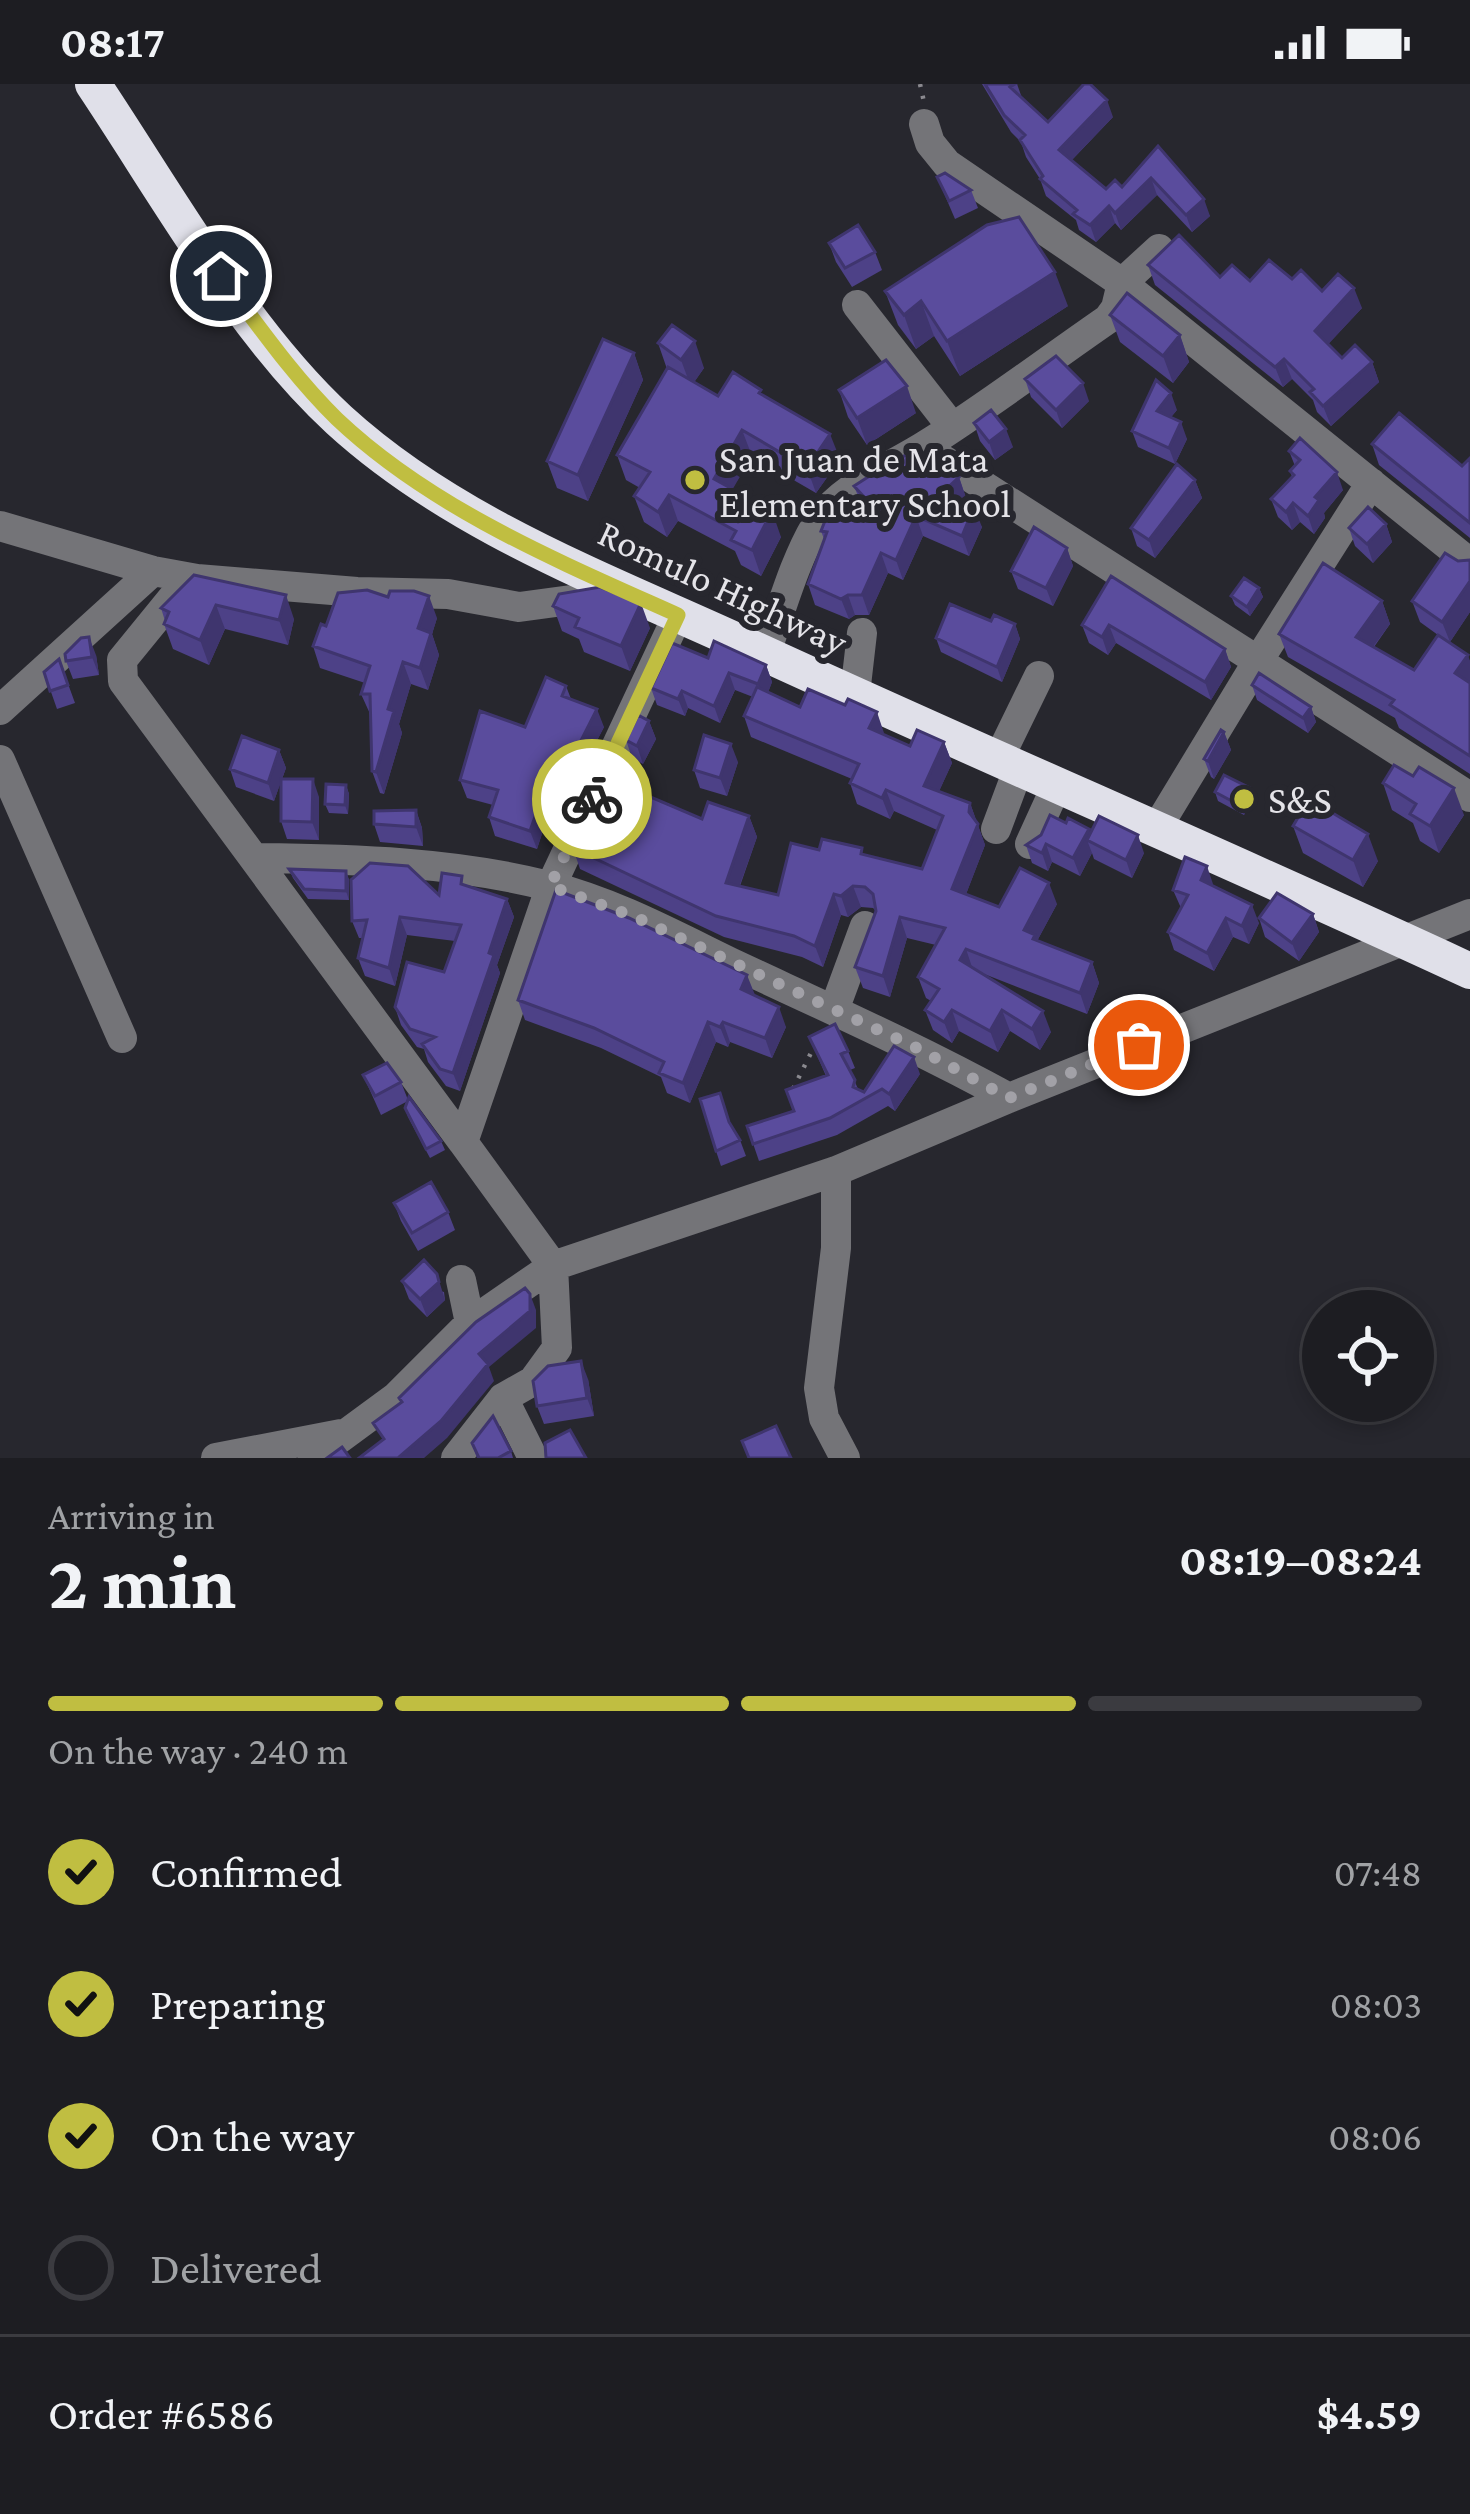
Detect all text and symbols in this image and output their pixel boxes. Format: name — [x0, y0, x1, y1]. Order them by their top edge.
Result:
text: 08:17 — [60, 17, 165, 67]
pin — [170, 225, 272, 327]
icon: home — [188, 243, 254, 309]
place label: San Juan de Mata Elementary School — [719, 437, 1011, 526]
marker: San Juan de Mata Elementary School — [682, 467, 708, 493]
street label: Romulo Highway — [592, 511, 855, 665]
courier — [532, 739, 652, 859]
icon: bike — [559, 766, 625, 832]
place label: S&S — [1268, 778, 1332, 821]
marker: S&S — [1231, 786, 1257, 812]
pin — [1088, 994, 1190, 1096]
icon: bag — [1106, 1012, 1172, 1078]
map controls — [1302, 1290, 1434, 1422]
button: locate — [1302, 1290, 1434, 1422]
text: Arriving in — [48, 1494, 215, 1537]
text: 08:19–08:24 — [1179, 1535, 1422, 1585]
text: 2 min — [48, 1538, 236, 1625]
text: On the way · 240 m — [48, 1729, 348, 1772]
icon: check — [48, 1839, 114, 1905]
text: Confirmed — [150, 1847, 342, 1897]
text: 07:48 — [1334, 1851, 1422, 1894]
icon: check — [48, 1971, 114, 2037]
text: Preparing — [150, 1979, 326, 2029]
text: 08:03 — [1330, 1983, 1422, 2026]
icon: check — [48, 2103, 114, 2169]
text: On the way — [150, 2111, 354, 2161]
text: 08:06 — [1328, 2115, 1422, 2158]
text: Delivered — [150, 2243, 322, 2293]
text: Order #6586 — [48, 2389, 275, 2439]
text: $4.59 — [1317, 2389, 1422, 2439]

